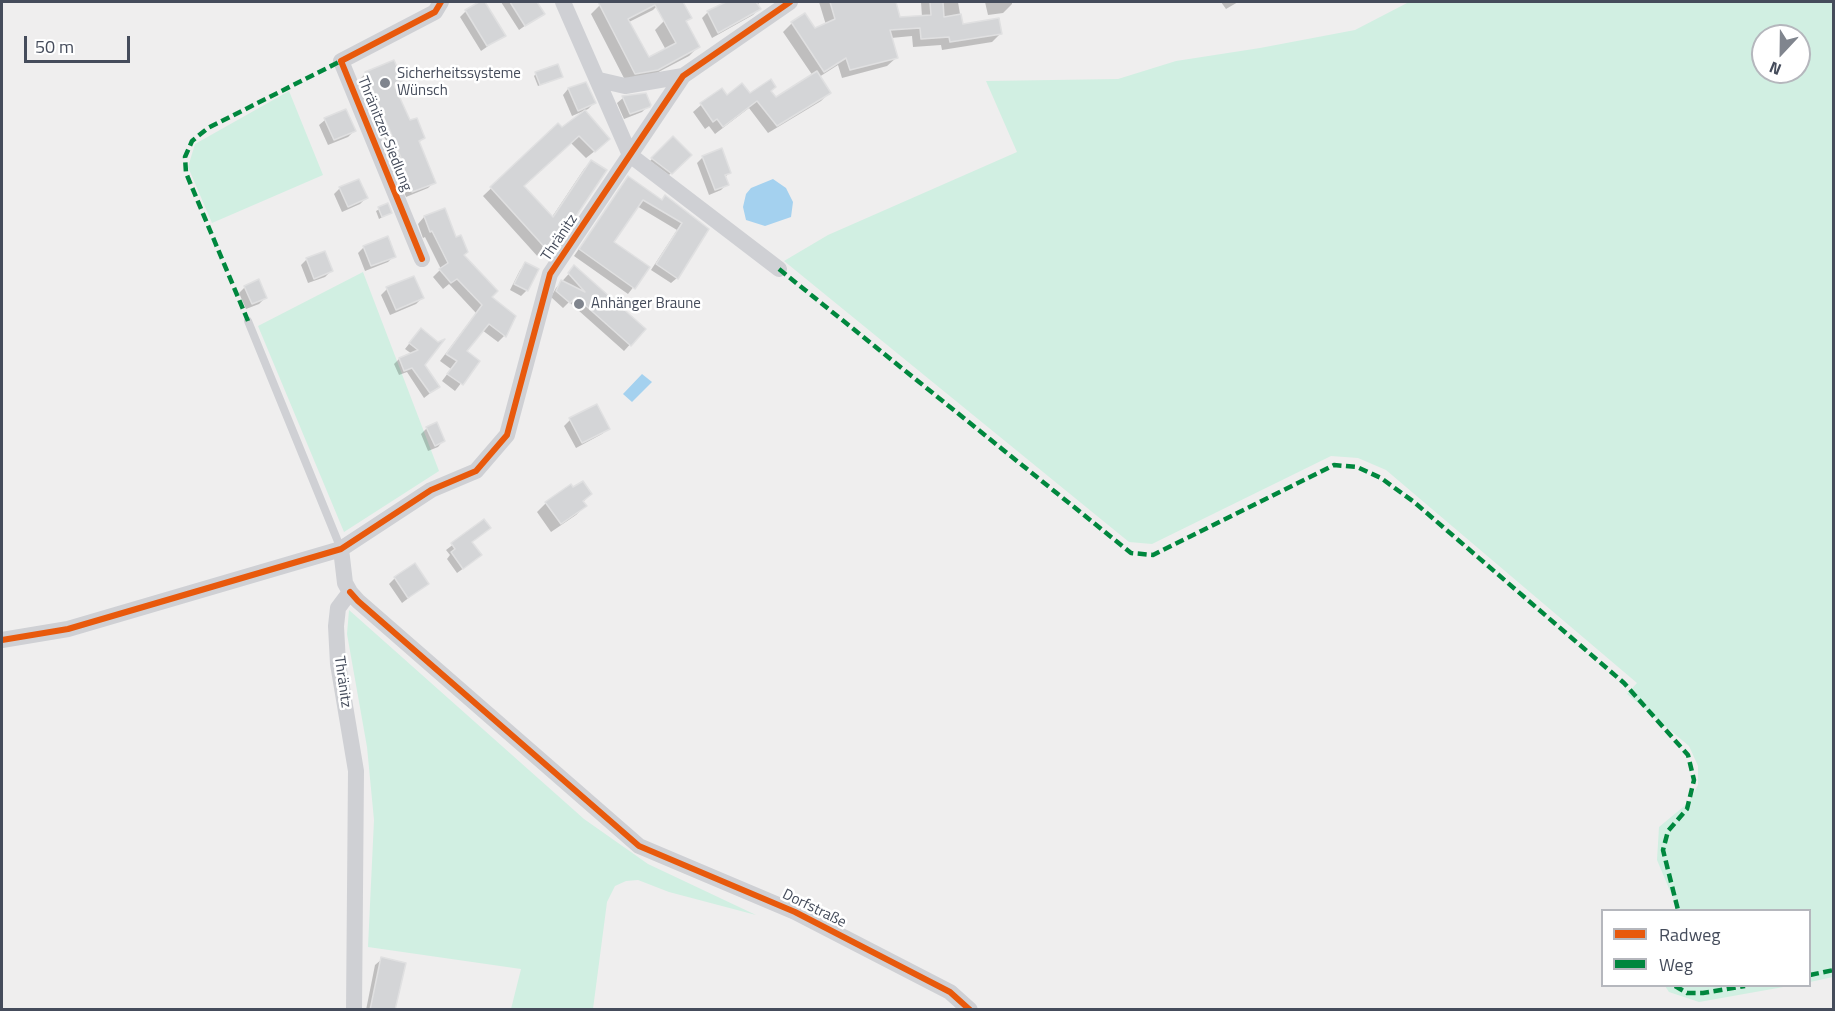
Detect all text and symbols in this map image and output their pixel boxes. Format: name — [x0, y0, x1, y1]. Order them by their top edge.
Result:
scale bar — [27, 24, 134, 62]
north arrow — [1751, 24, 1811, 84]
text: 50 m — [35, 33, 74, 60]
text: N — [1765, 56, 1785, 82]
place label: Sicherheitssysteme Wünsch — [397, 65, 521, 100]
street label: Thränitzer Siedlung — [353, 74, 415, 194]
marker: Sicherheitssysteme Wünsch — [378, 76, 392, 90]
street label: Thränitz — [538, 211, 582, 265]
place label: Anhänger Braune — [591, 295, 701, 313]
marker: Anhänger Braune — [572, 297, 586, 311]
street label: Thränitz — [329, 655, 355, 709]
street label: Dorfstraße — [779, 886, 849, 932]
legend — [1601, 909, 1811, 987]
text: Radweg — [1659, 921, 1721, 948]
text: Weg — [1659, 951, 1693, 978]

